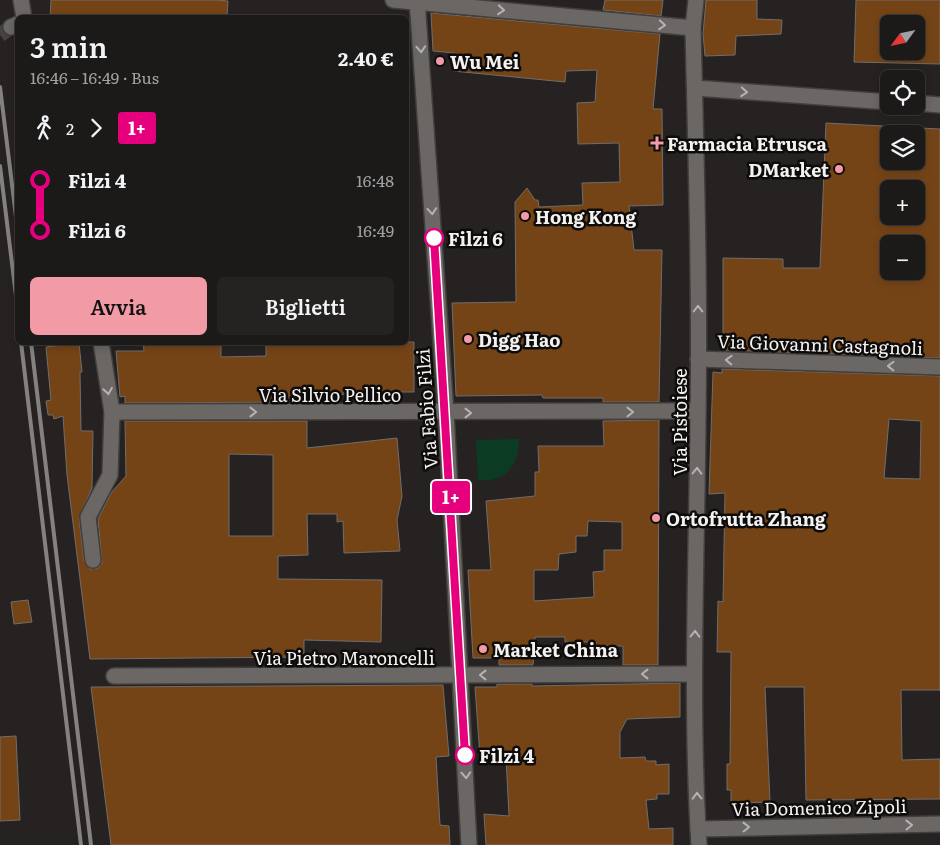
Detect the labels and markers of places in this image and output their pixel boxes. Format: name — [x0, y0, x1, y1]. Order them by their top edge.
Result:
place label: Wu Mei — [450, 48, 520, 75]
marker: Wu Mei — [434, 55, 446, 67]
place label: Farmacia Etrusca — [667, 130, 827, 157]
marker: Farmacia Etrusca — [651, 137, 663, 149]
place label: DMarket — [748, 156, 829, 183]
marker: DMarket — [833, 163, 845, 175]
place label: Hong Kong — [535, 203, 638, 230]
marker: Hong Kong — [519, 210, 531, 222]
place label: Filzi 6 — [448, 225, 503, 252]
marker: Filzi 6 — [424, 228, 444, 248]
place label: Digg Hao — [478, 326, 561, 353]
marker: Digg Hao — [462, 333, 474, 345]
place label: Ortofrutta Zhang — [666, 505, 827, 532]
marker: Ortofrutta Zhang — [650, 512, 662, 524]
place label: Market China — [493, 636, 619, 663]
marker: Market China — [477, 643, 489, 655]
place label: Filzi 4 — [479, 742, 534, 769]
marker: Filzi 4 — [455, 745, 475, 765]

